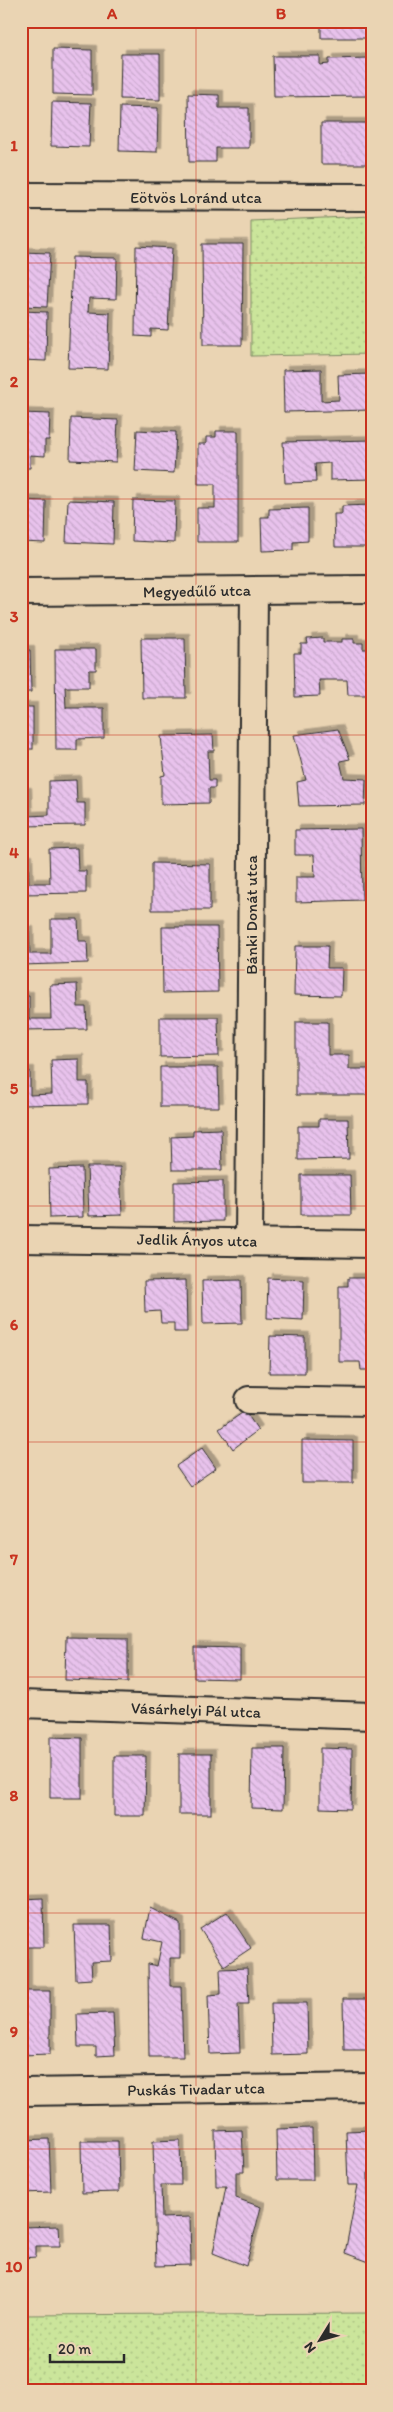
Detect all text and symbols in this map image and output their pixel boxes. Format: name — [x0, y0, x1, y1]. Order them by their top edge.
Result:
text: A — [106, 4, 118, 23]
text: B — [276, 4, 287, 23]
text: 1 — [10, 136, 18, 155]
street label: Eötvös Loránd utca — [130, 188, 262, 207]
text: 2 — [10, 372, 19, 391]
street label: Megyedűlő utca — [143, 581, 252, 601]
text: 3 — [10, 607, 19, 626]
text: 4 — [9, 843, 19, 862]
street label: Bánki Donát utca — [242, 855, 261, 975]
text: 5 — [10, 1079, 19, 1098]
street label: Jedlik Ányos utca — [137, 1229, 258, 1251]
text: 6 — [10, 1315, 19, 1334]
text: 7 — [9, 1550, 18, 1569]
street label: Vásárhelyi Pál utca — [131, 1698, 262, 1722]
text: 8 — [10, 1786, 19, 1805]
text: 9 — [10, 2022, 18, 2041]
street label: Puskás Tivadar utca — [127, 2078, 265, 2100]
text: 10 — [5, 2257, 23, 2276]
north arrow — [296, 2314, 346, 2364]
scale bar — [50, 2332, 124, 2364]
text: N — [300, 2339, 320, 2356]
text: 20 m — [58, 2340, 92, 2358]

